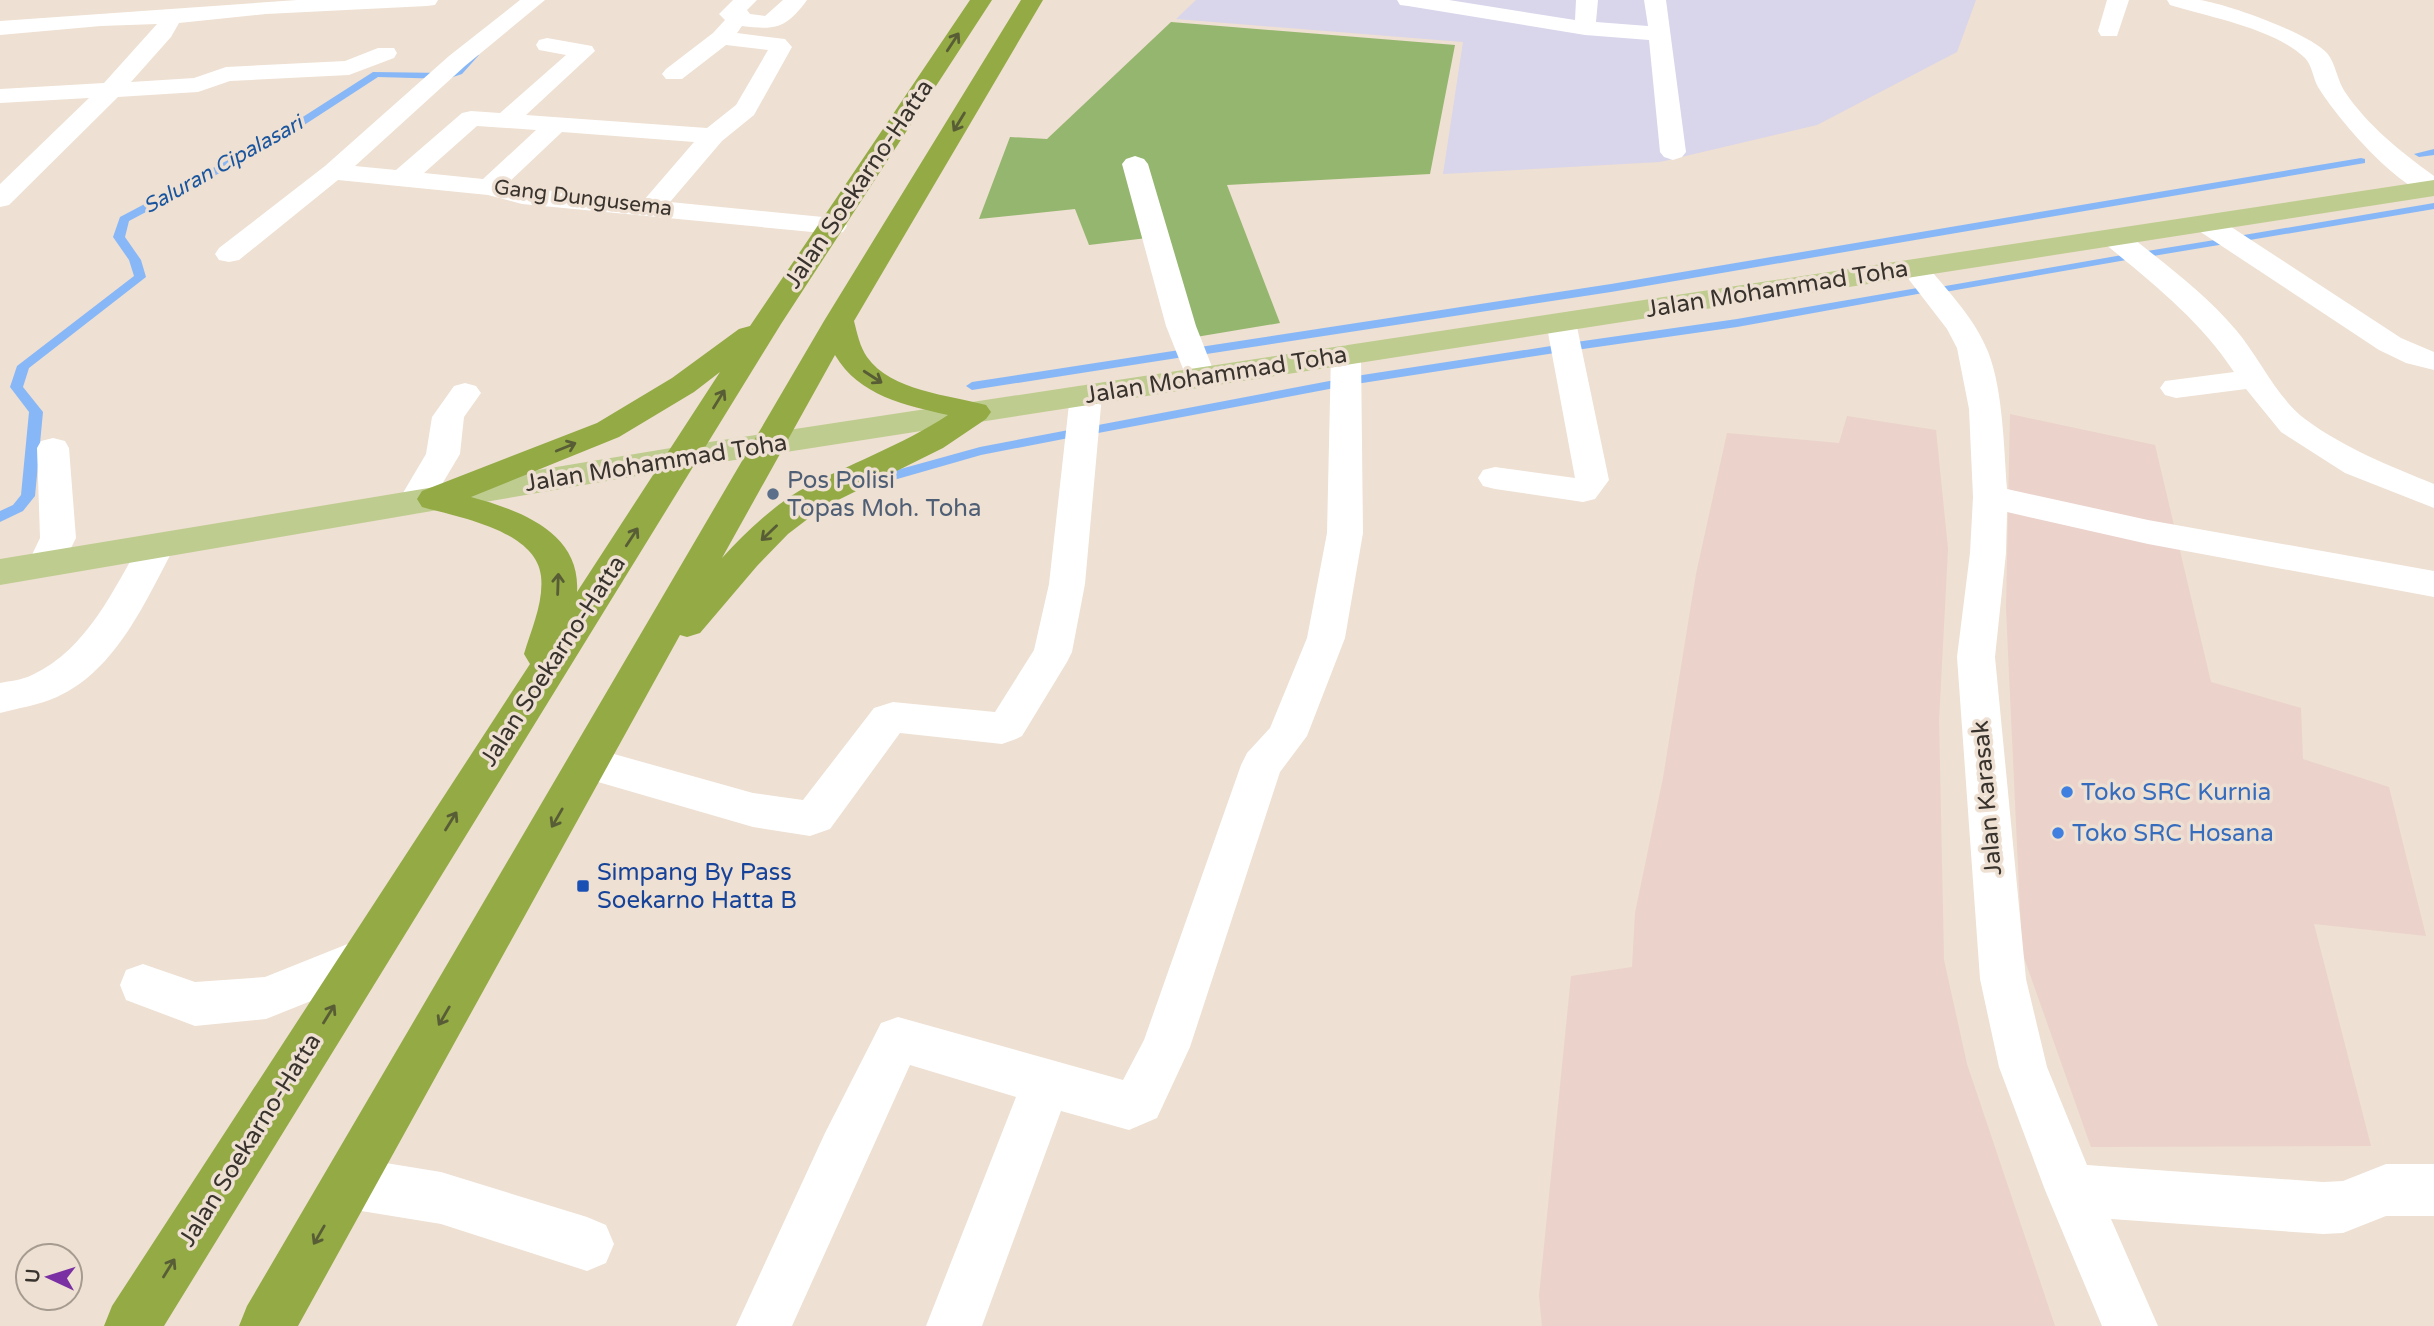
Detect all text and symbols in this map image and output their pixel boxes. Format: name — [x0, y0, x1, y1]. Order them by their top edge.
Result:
one-way arrow — [946, 33, 960, 53]
street label: Jalan Soekarno-Hatta — [778, 74, 940, 294]
water label: Saluran Cipalasari — [139, 110, 309, 219]
one-way arrow — [952, 111, 966, 131]
street label: Gang Dungusema — [492, 175, 674, 221]
street label: Jalan Mohammad Toha — [1644, 254, 1910, 324]
street label: Jalan Mohammad Toha — [1083, 340, 1349, 410]
one-way arrow — [863, 370, 882, 385]
one-way arrow — [713, 389, 727, 409]
street label: Jalan Mohammad Toha — [523, 428, 789, 498]
one-way arrow — [555, 439, 576, 452]
place label: Pos Polisi Topas Moh. Toha — [787, 466, 981, 523]
marker: Pos Polisi Topas Moh. Toha — [765, 486, 781, 502]
one-way arrow — [760, 525, 778, 541]
one-way arrow — [626, 527, 640, 547]
street label: Jalan Soekarno-Hatta — [474, 550, 632, 772]
one-way arrow — [551, 573, 565, 596]
street label: Jalan Karasak — [1966, 719, 2008, 877]
place label: Toko SRC Kurnia — [2081, 778, 2271, 807]
marker: Toko SRC Kurnia — [2059, 784, 2075, 800]
one-way arrow — [550, 808, 564, 828]
one-way arrow — [444, 812, 458, 832]
place label: Toko SRC Hosana — [2072, 819, 2274, 848]
marker: Toko SRC Hosana — [2050, 825, 2066, 841]
place label: Simpang By Pass Soekarno Hatta B — [597, 858, 797, 915]
marker: Simpang By Pass Soekarno Hatta B — [575, 878, 591, 894]
one-way arrow — [323, 1004, 337, 1024]
one-way arrow — [437, 1005, 451, 1025]
street label: Jalan Soekarno-Hatta — [173, 1028, 327, 1252]
one-way arrow — [312, 1224, 326, 1244]
north arrow — [14, 1242, 84, 1312]
one-way arrow — [162, 1259, 176, 1279]
text: U — [22, 1268, 45, 1284]

